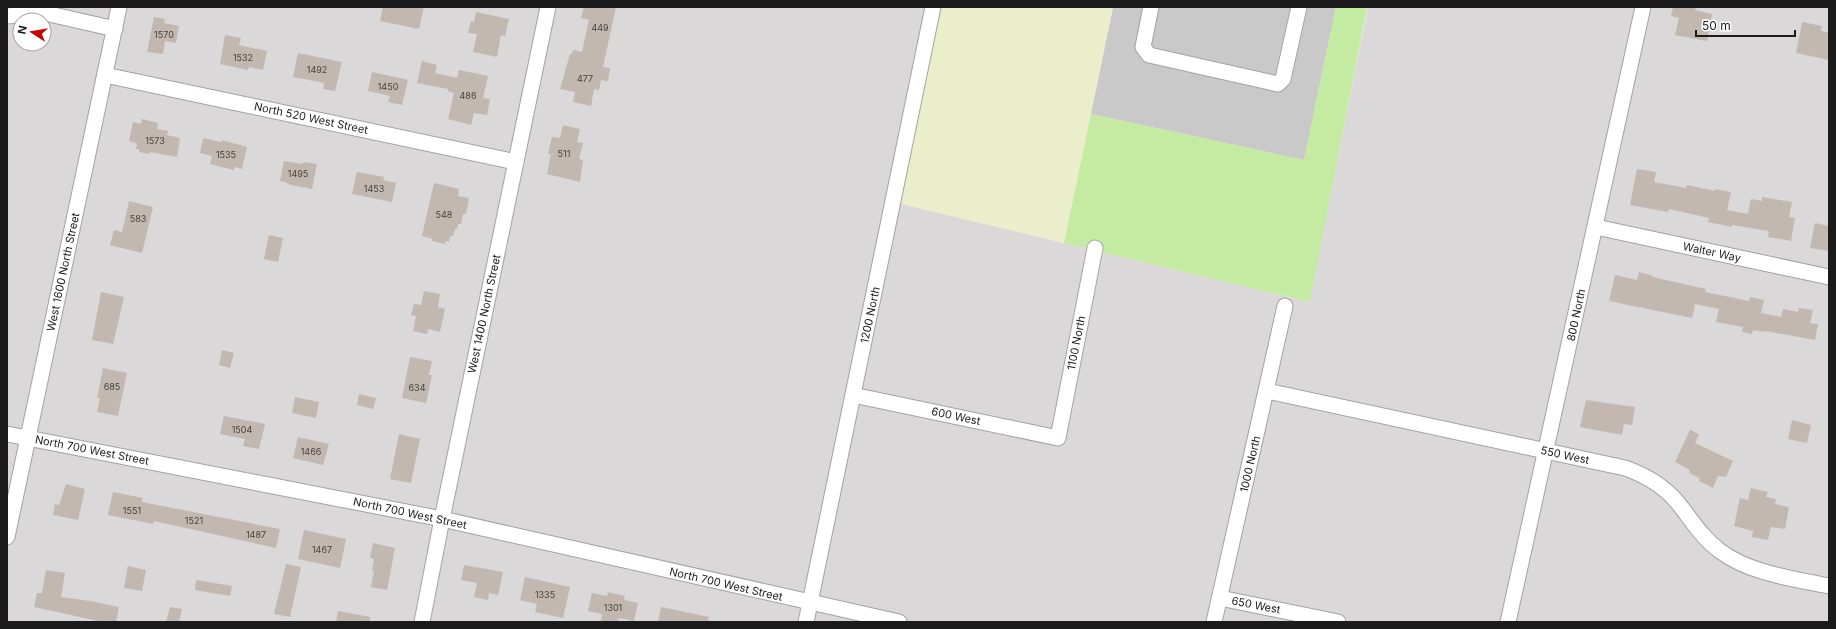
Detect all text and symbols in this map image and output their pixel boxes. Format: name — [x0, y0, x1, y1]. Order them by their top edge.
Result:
north arrow — [12, 12, 52, 52]
scale bar — [1696, 12, 1795, 38]
text: 50 m — [1702, 18, 1731, 33]
house number: 449 — [591, 22, 609, 33]
text: N — [14, 24, 30, 35]
house number: 1570 — [154, 29, 174, 40]
house number: 1532 — [233, 52, 253, 63]
house number: 1492 — [307, 64, 327, 75]
house number: 477 — [577, 73, 593, 84]
house number: 1450 — [378, 81, 399, 92]
house number: 486 — [460, 90, 477, 101]
street label: North 520 West Street — [253, 99, 370, 137]
house number: 1573 — [145, 135, 165, 146]
house number: 511 — [558, 148, 570, 159]
house number: 1535 — [216, 149, 236, 160]
house number: 1495 — [288, 168, 308, 179]
house number: 1453 — [364, 183, 385, 194]
house number: 548 — [436, 209, 453, 220]
street label: West 1600 North Street — [44, 211, 82, 333]
house number: 583 — [130, 213, 147, 224]
street label: Walter Way — [1682, 239, 1742, 265]
street label: West 1400 North Street — [465, 253, 504, 375]
street label: 1200 North — [857, 285, 883, 345]
street label: 800 North — [1564, 288, 1588, 342]
street label: 1100 North — [1064, 315, 1088, 371]
house number: 685 — [104, 381, 120, 392]
house number: 634 — [409, 382, 426, 393]
street label: 600 West — [930, 404, 982, 428]
house number: 1504 — [232, 424, 252, 435]
street label: North 700 West Street — [34, 432, 150, 468]
street label: 1000 North — [1237, 434, 1263, 494]
street label: 550 West — [1539, 443, 1591, 467]
house number: 1466 — [301, 446, 322, 457]
street label: North 700 West Street — [352, 494, 468, 532]
house number: 1551 — [123, 505, 141, 516]
house number: 1521 — [185, 515, 203, 526]
house number: 1487 — [246, 529, 266, 540]
house number: 1467 — [312, 544, 332, 555]
street label: North 700 West Street — [668, 564, 784, 604]
house number: 1335 — [535, 589, 555, 600]
street label: 650 West — [1230, 593, 1282, 617]
house number: 1301 — [604, 602, 622, 613]

